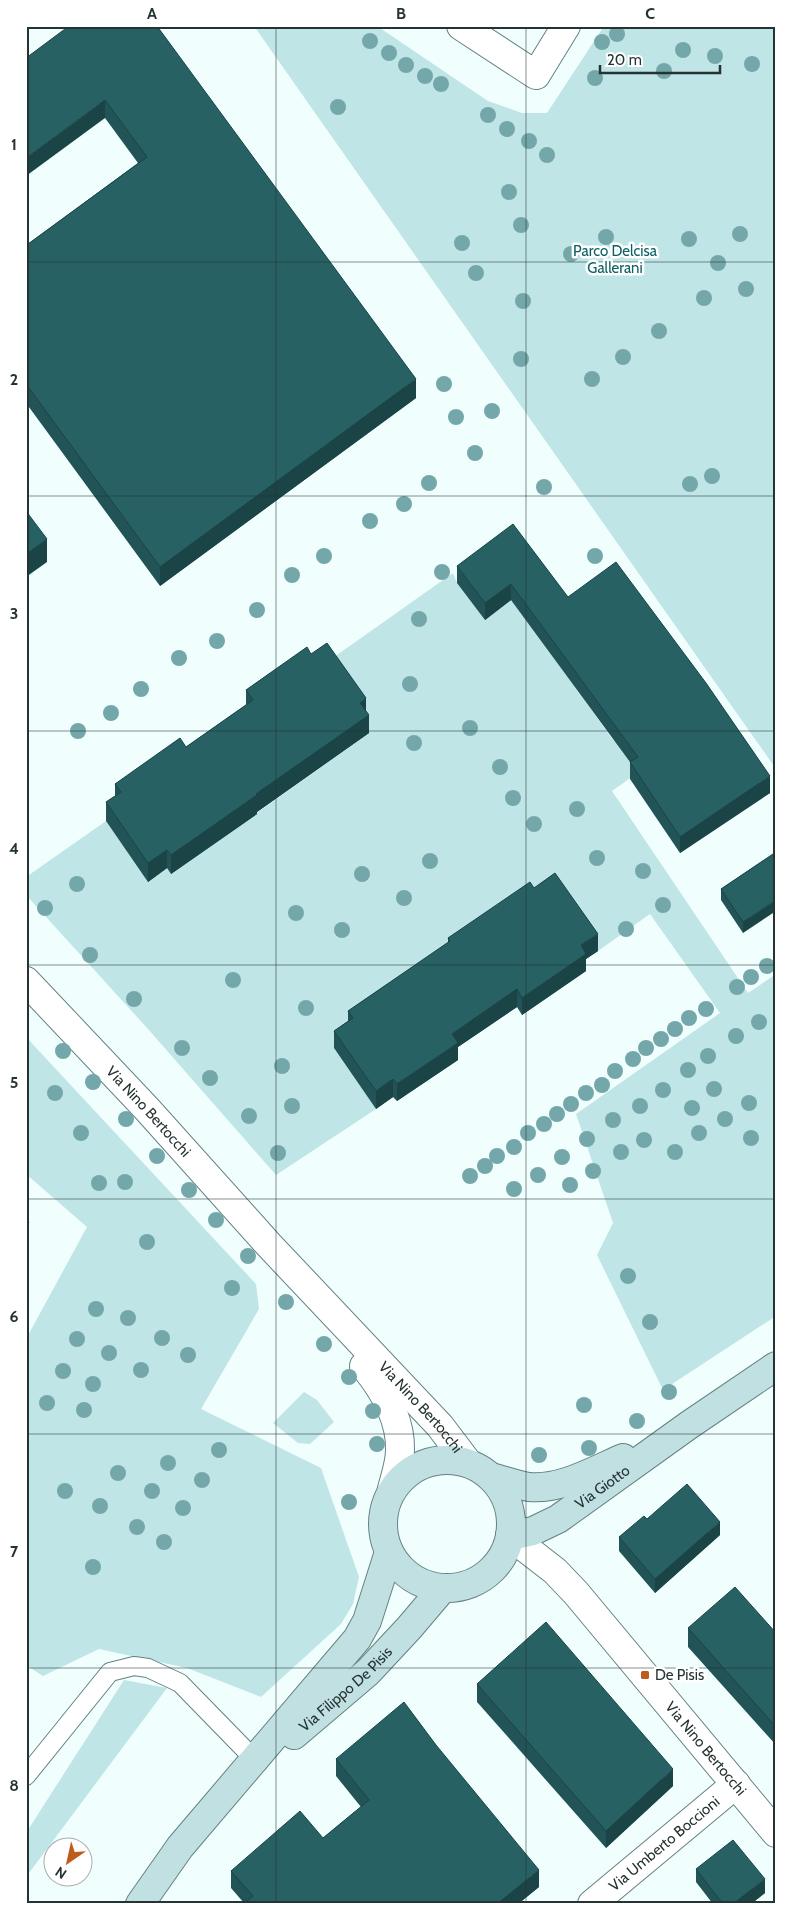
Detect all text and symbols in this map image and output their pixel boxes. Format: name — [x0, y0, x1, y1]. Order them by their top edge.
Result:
text: A — [147, 4, 157, 23]
text: B — [396, 4, 406, 23]
text: C — [645, 4, 655, 23]
scale bar — [600, 42, 720, 74]
text: 20 m — [607, 51, 642, 69]
text: 1 — [11, 135, 17, 154]
park label: Parco Delcisa Gallerani — [573, 242, 658, 277]
text: 2 — [10, 370, 18, 389]
text: 3 — [10, 604, 18, 623]
text: 4 — [9, 839, 19, 858]
street label: Via Nino Bertocchi — [102, 1062, 195, 1161]
text: 5 — [10, 1073, 18, 1092]
text: 6 — [10, 1307, 19, 1326]
street label: Via Nino Bertocchi — [375, 1358, 466, 1457]
street label: Via Giotto — [572, 1461, 633, 1513]
text: 7 — [10, 1542, 19, 1561]
street label: Via Filippo De Pisis — [295, 1643, 396, 1736]
place label: De Pisis — [655, 1666, 704, 1684]
marker: De Pisis — [639, 1669, 651, 1681]
street label: Via Nino Bertocchi — [661, 1698, 750, 1799]
text: 8 — [9, 1776, 19, 1795]
street label: Via Umberto Boccioni — [605, 1793, 723, 1895]
north arrow — [42, 1838, 92, 1888]
text: N — [52, 1863, 70, 1883]

